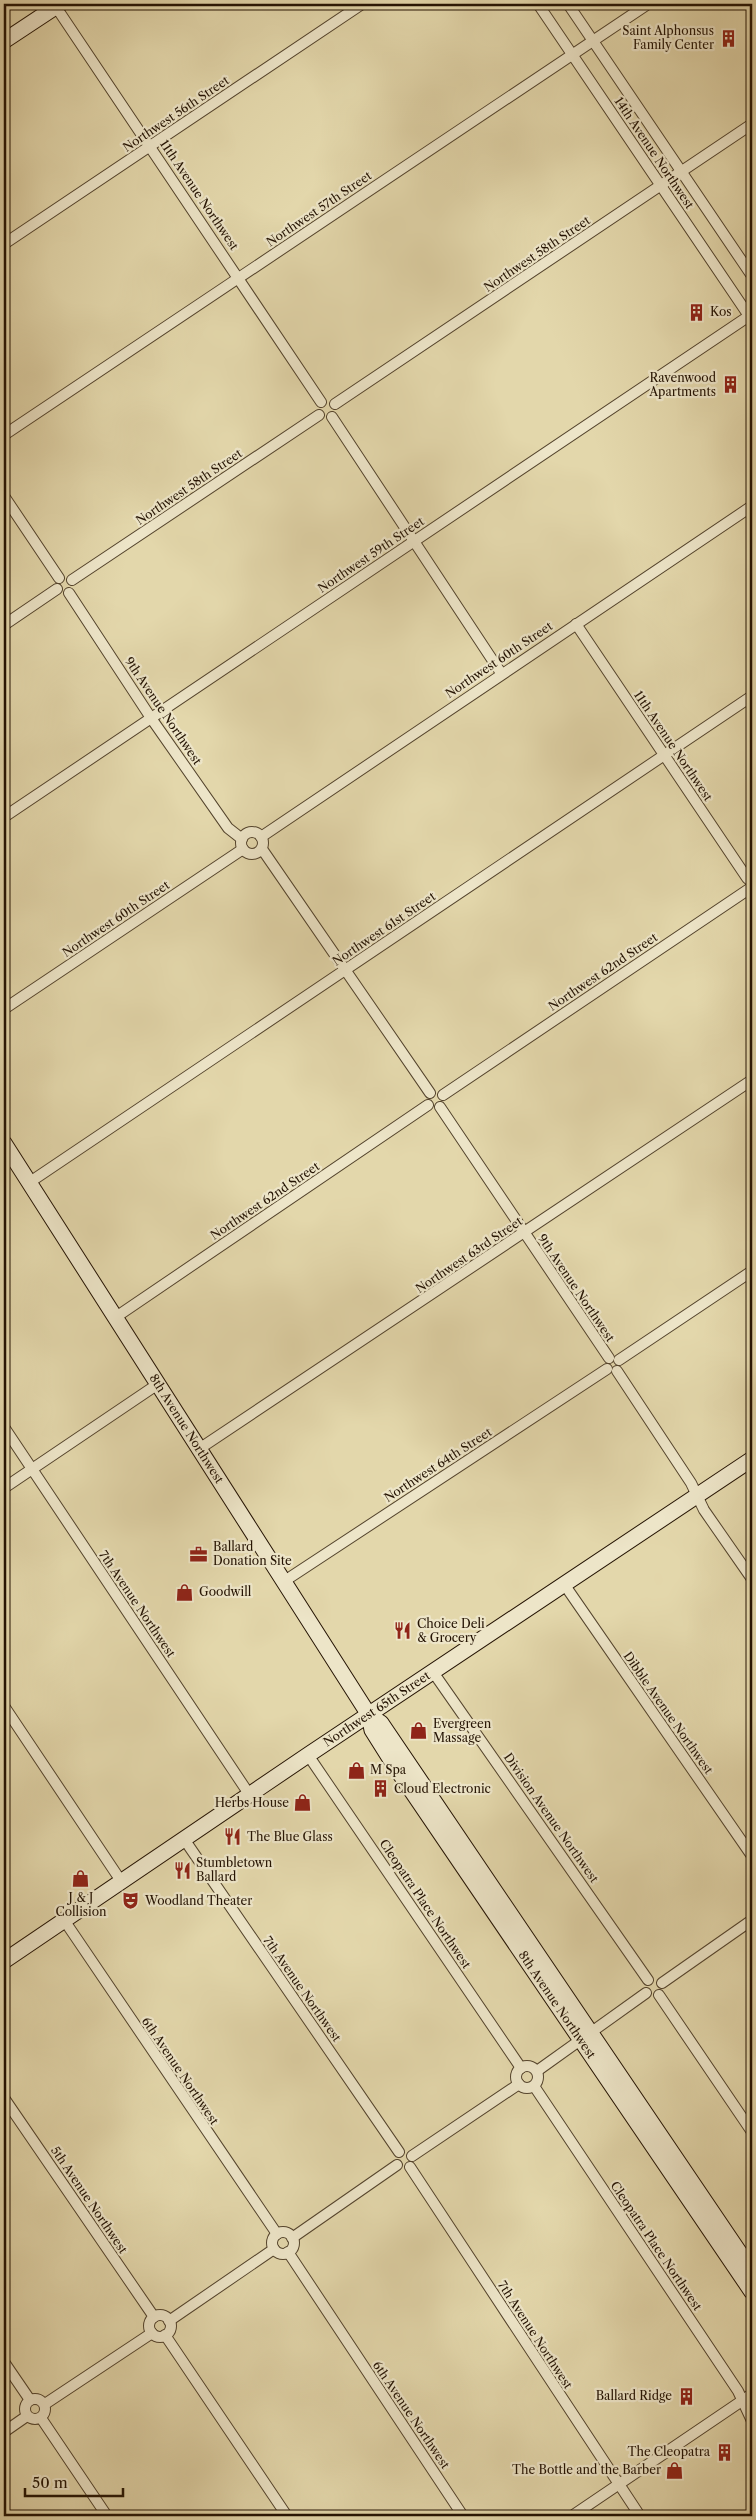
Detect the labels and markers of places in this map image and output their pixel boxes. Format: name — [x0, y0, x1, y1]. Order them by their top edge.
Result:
place label: Saint Alphonsus Family Center — [622, 23, 714, 52]
building icon: Saint Alphonsus Family Center — [718, 28, 738, 48]
building icon: Kos — [686, 302, 706, 322]
place label: Kos — [710, 304, 732, 319]
place label: Ravenwood Apartments — [648, 370, 717, 399]
building icon: Ravenwood Apartments — [720, 375, 740, 395]
place label: Ballard Donation Site — [213, 1539, 292, 1568]
office icon: Ballard Donation Site — [189, 1544, 209, 1564]
shop icon: Goodwill — [175, 1582, 195, 1602]
place label: Goodwill — [199, 1584, 252, 1599]
place label: Choice Deli & Grocery — [417, 1616, 485, 1645]
restaurant icon: Choice Deli & Grocery — [393, 1621, 413, 1641]
place label: Evergreen Massage — [433, 1716, 492, 1745]
shop icon: Evergreen Massage — [409, 1721, 429, 1741]
shop icon: M Spa — [346, 1760, 366, 1780]
place label: M Spa — [370, 1762, 407, 1777]
building icon: Cloud Electronic — [370, 1779, 390, 1799]
place label: Cloud Electronic — [394, 1781, 491, 1796]
shop icon: Herbs House — [293, 1793, 313, 1813]
place label: Herbs House — [215, 1795, 289, 1810]
restaurant icon: The Blue Glass — [223, 1827, 243, 1847]
place label: The Blue Glass — [247, 1829, 333, 1844]
place label: Stumbletown Ballard — [196, 1855, 273, 1884]
restaurant icon: Stumbletown Ballard — [172, 1860, 192, 1880]
shop icon: J & J Collision — [71, 1869, 91, 1889]
place label: J & J Collision — [55, 1890, 107, 1919]
theatre icon: Woodland Theater — [121, 1891, 141, 1911]
place label: Woodland Theater — [144, 1893, 252, 1908]
building icon: Ballard Ridge — [676, 2386, 696, 2406]
place label: Ballard Ridge — [596, 2388, 672, 2403]
building icon: The Cleopatra — [714, 2442, 734, 2462]
place label: The Cleopatra — [627, 2444, 711, 2459]
shop icon: The Bottle and the Barber — [665, 2460, 685, 2480]
place label: The Bottle and the Barber — [512, 2462, 661, 2477]

